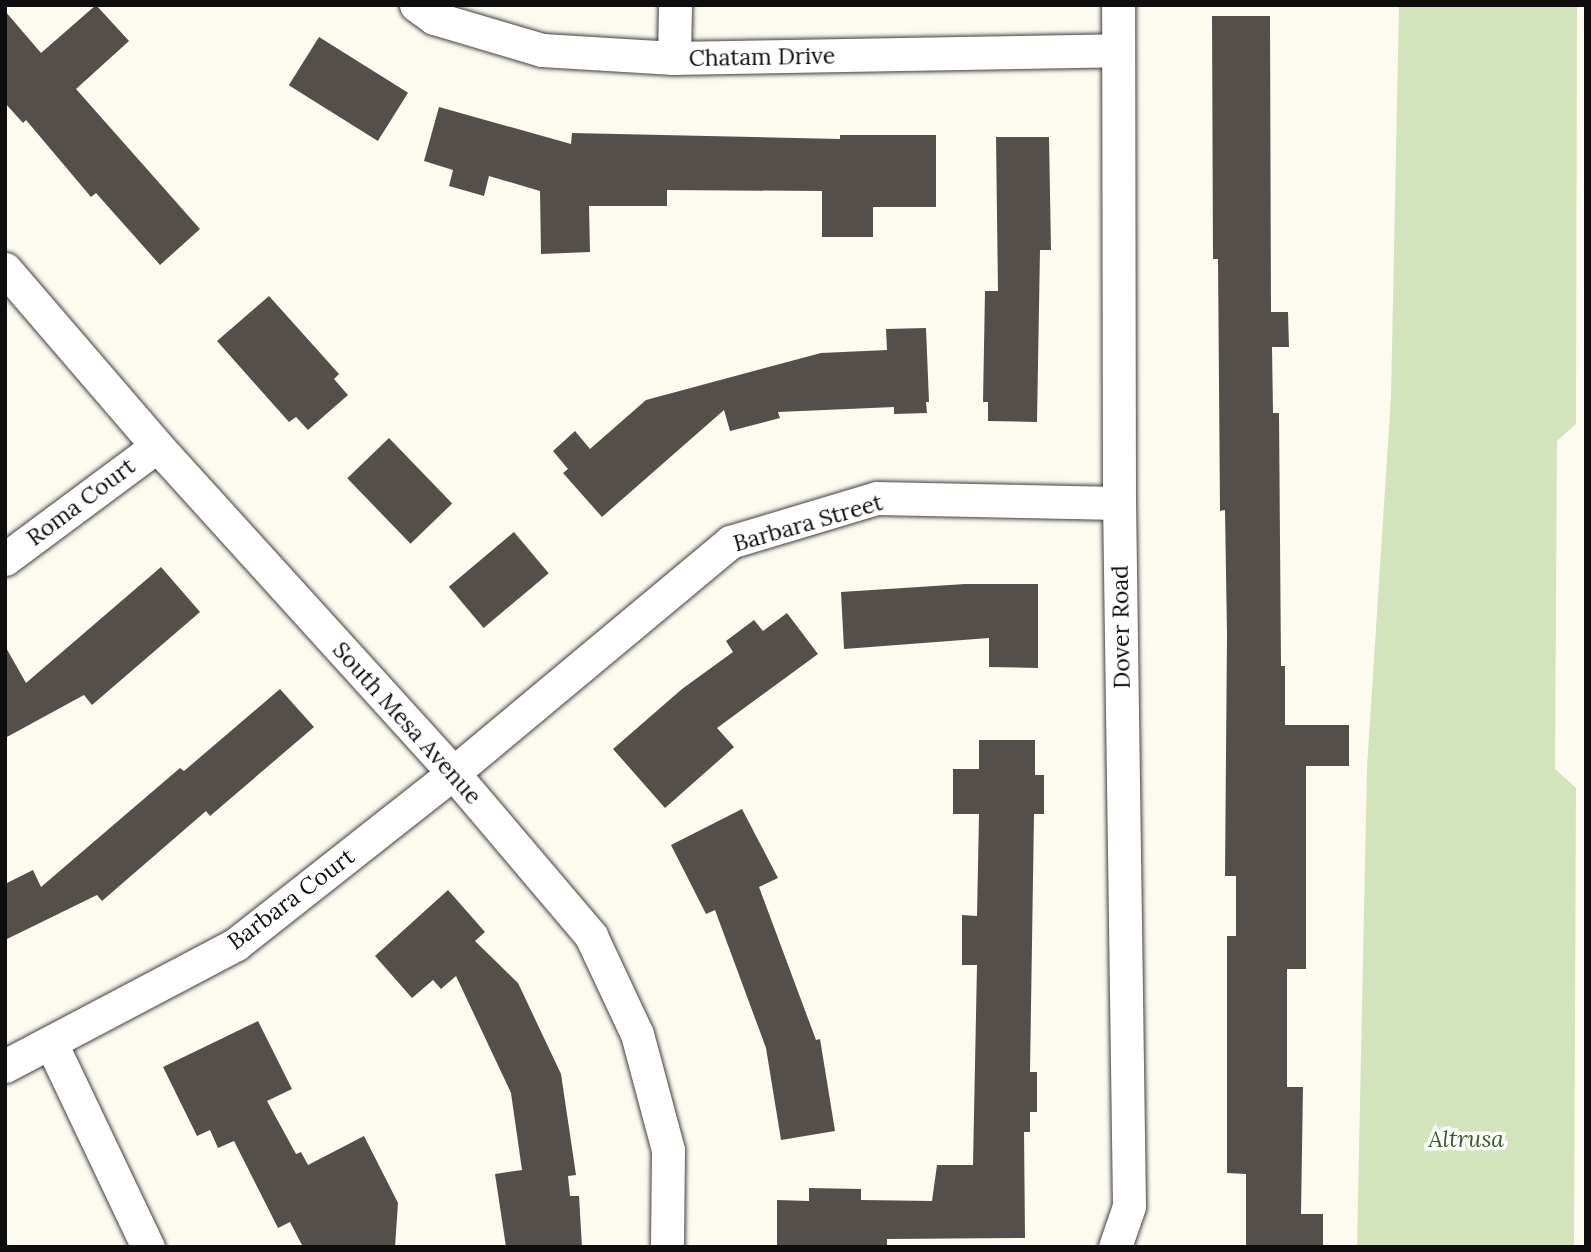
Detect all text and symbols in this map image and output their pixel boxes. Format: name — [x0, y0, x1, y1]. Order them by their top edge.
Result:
street label: Chatam Drive — [689, 42, 835, 72]
street label: Roma Court — [21, 452, 141, 552]
street label: Barbara Street — [730, 488, 886, 558]
street label: Dover Road — [1106, 565, 1136, 689]
street label: South Mesa Avenue — [327, 636, 487, 810]
street label: Barbara Court — [222, 842, 360, 956]
park label: Altrusa — [1428, 1125, 1504, 1153]

